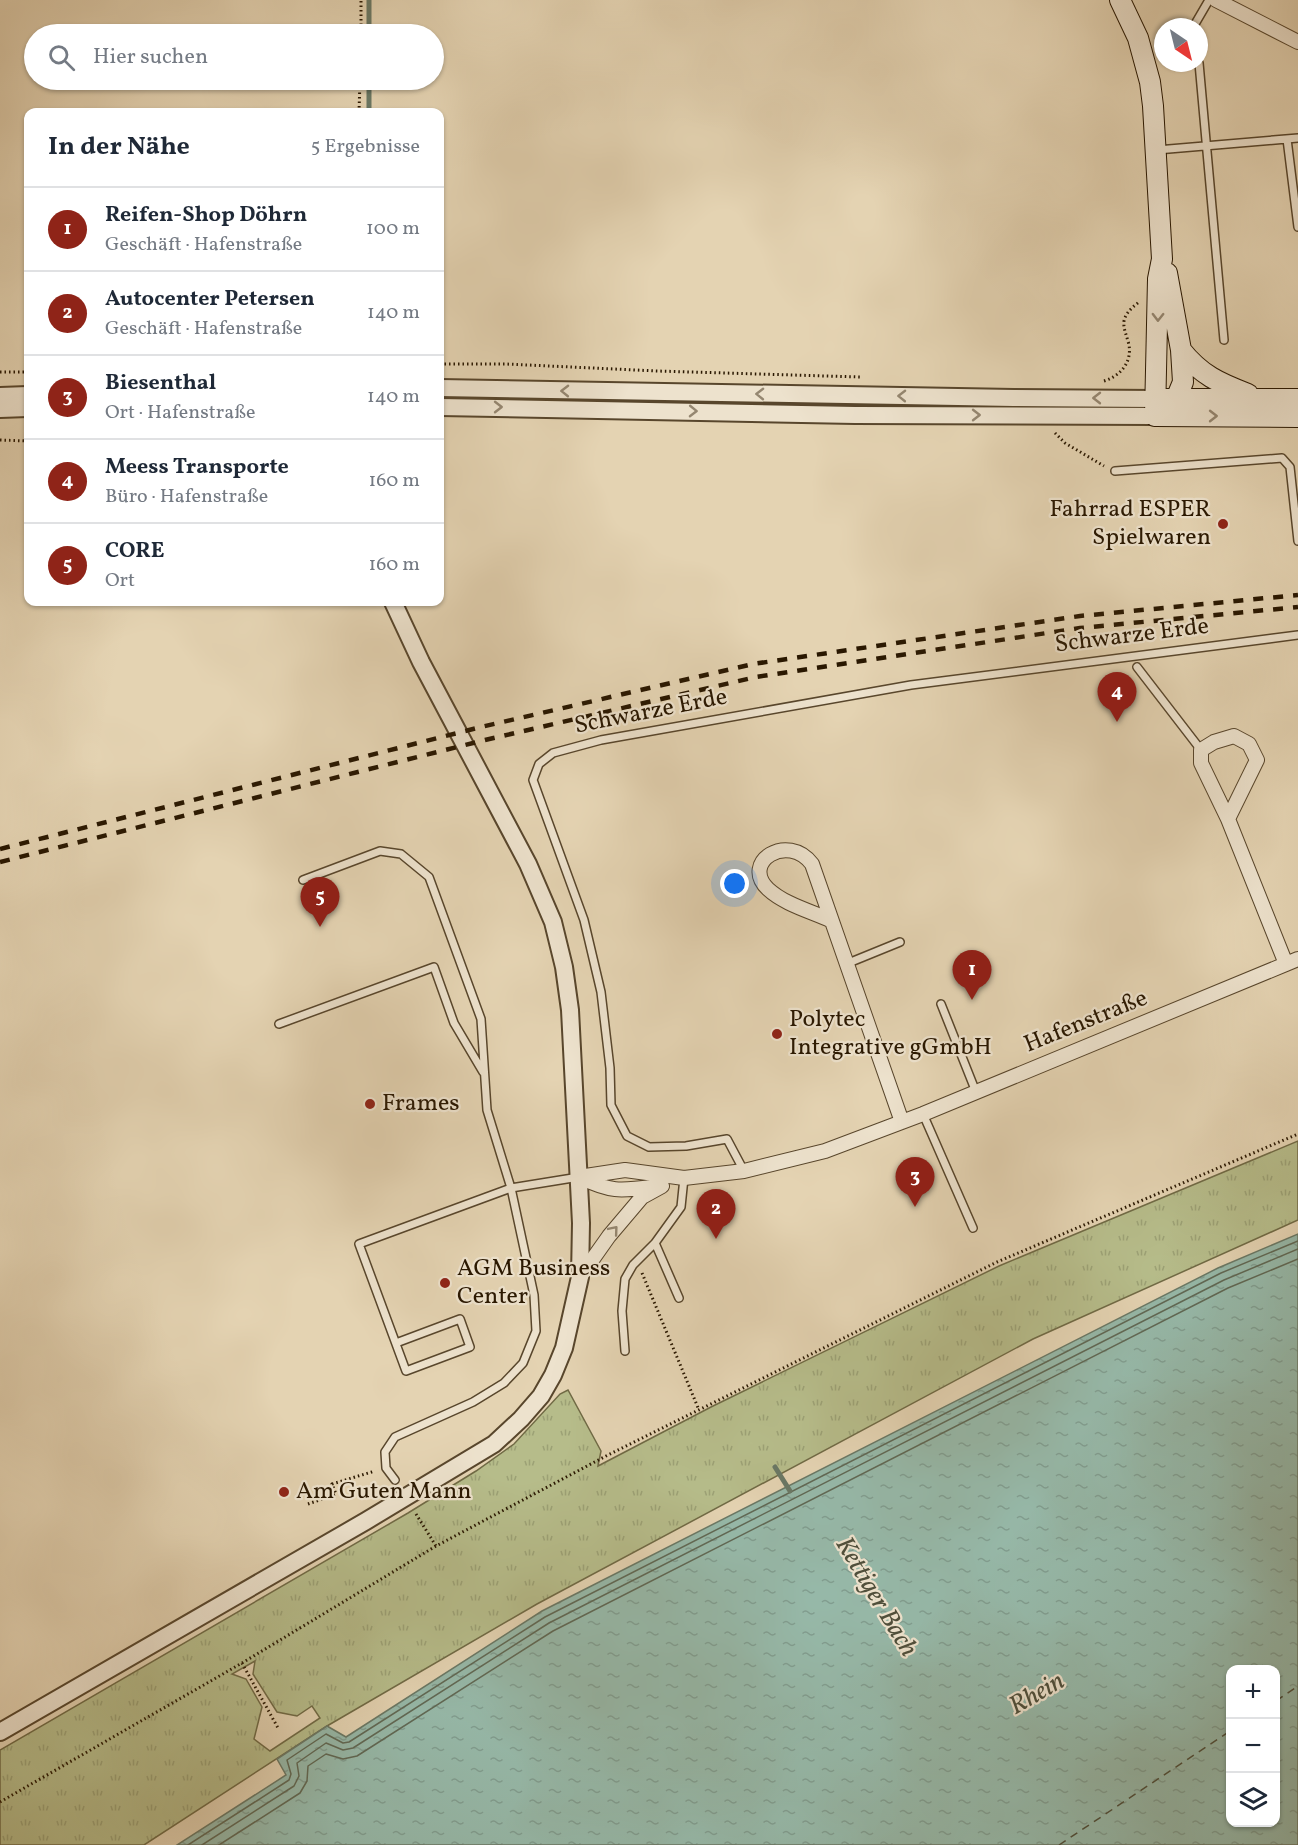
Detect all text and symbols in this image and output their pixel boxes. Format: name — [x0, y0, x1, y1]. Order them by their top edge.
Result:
north arrow — [1154, 18, 1208, 72]
search box — [24, 24, 444, 90]
icon: search — [45, 41, 78, 74]
text: Hier suchen — [93, 42, 208, 73]
text: In der Nähe — [48, 129, 190, 165]
text: 5 Ergebnisse — [311, 133, 420, 161]
text: Reifen-Shop Döhrn — [105, 200, 307, 231]
text: 1 — [63, 215, 72, 243]
text: 100 m — [366, 215, 420, 243]
text: Geschäft · Hafenstraße — [105, 231, 302, 259]
text: Autocenter Petersen — [105, 284, 315, 315]
text: 2 — [62, 299, 73, 327]
text: 140 m — [367, 299, 420, 327]
one-way arrow — [1152, 313, 1164, 322]
text: Geschäft · Hafenstraße — [105, 315, 302, 343]
text: Biesenthal — [105, 368, 216, 399]
text: 3 — [62, 383, 73, 411]
text: 140 m — [367, 383, 420, 411]
one-way arrow — [561, 384, 570, 397]
one-way arrow — [755, 388, 764, 401]
one-way arrow — [898, 390, 907, 403]
one-way arrow — [1093, 392, 1102, 404]
text: Ort · Hafenstraße — [105, 399, 256, 427]
one-way arrow — [493, 401, 502, 413]
one-way arrow — [688, 405, 697, 417]
one-way arrow — [972, 409, 981, 421]
one-way arrow — [1209, 410, 1218, 423]
text: Meess Transporte — [105, 452, 289, 483]
text: 4 — [61, 467, 74, 495]
text: 160 m — [368, 467, 420, 495]
text: Büro · Hafenstraße — [105, 483, 268, 511]
place label: Fahrrad ESPER Spielwaren — [1050, 493, 1211, 555]
marker: Fahrrad ESPER Spielwaren — [1216, 517, 1230, 531]
text: CORE — [105, 536, 165, 567]
text: 5 — [63, 551, 72, 579]
text: 160 m — [368, 551, 420, 579]
text: Ort — [105, 567, 135, 595]
street label: Schwarze Erde — [1053, 610, 1211, 662]
pin: 4 — [1098, 672, 1136, 722]
street label: Schwarze Erde — [572, 681, 730, 743]
your location — [720, 869, 749, 898]
pin: 5 — [300, 878, 340, 927]
pin: 1 — [952, 950, 992, 1000]
street label: Hafenstraße — [1019, 982, 1153, 1062]
place label: Polytec Integrative gGmbH — [789, 1003, 992, 1065]
marker: Polytec Integrative gGmbH — [770, 1027, 784, 1041]
place label: Frames — [382, 1087, 460, 1121]
marker: Frames — [363, 1097, 377, 1111]
pin: 3 — [896, 1158, 934, 1207]
pin: 2 — [696, 1190, 736, 1239]
one-way arrow — [607, 1225, 618, 1236]
place label: AGM Business Center — [457, 1252, 610, 1314]
marker: AGM Business Center — [438, 1276, 452, 1290]
place label: Am Guten Mann — [296, 1475, 472, 1509]
marker: Am Guten Mann — [277, 1485, 291, 1499]
water label: Kettiger Bach — [826, 1530, 926, 1664]
water label: Rhein — [1002, 1664, 1072, 1724]
map controls — [1226, 1665, 1280, 1827]
button: + — [1226, 1665, 1280, 1719]
button: − — [1226, 1719, 1280, 1773]
button: layers — [1226, 1773, 1280, 1827]

